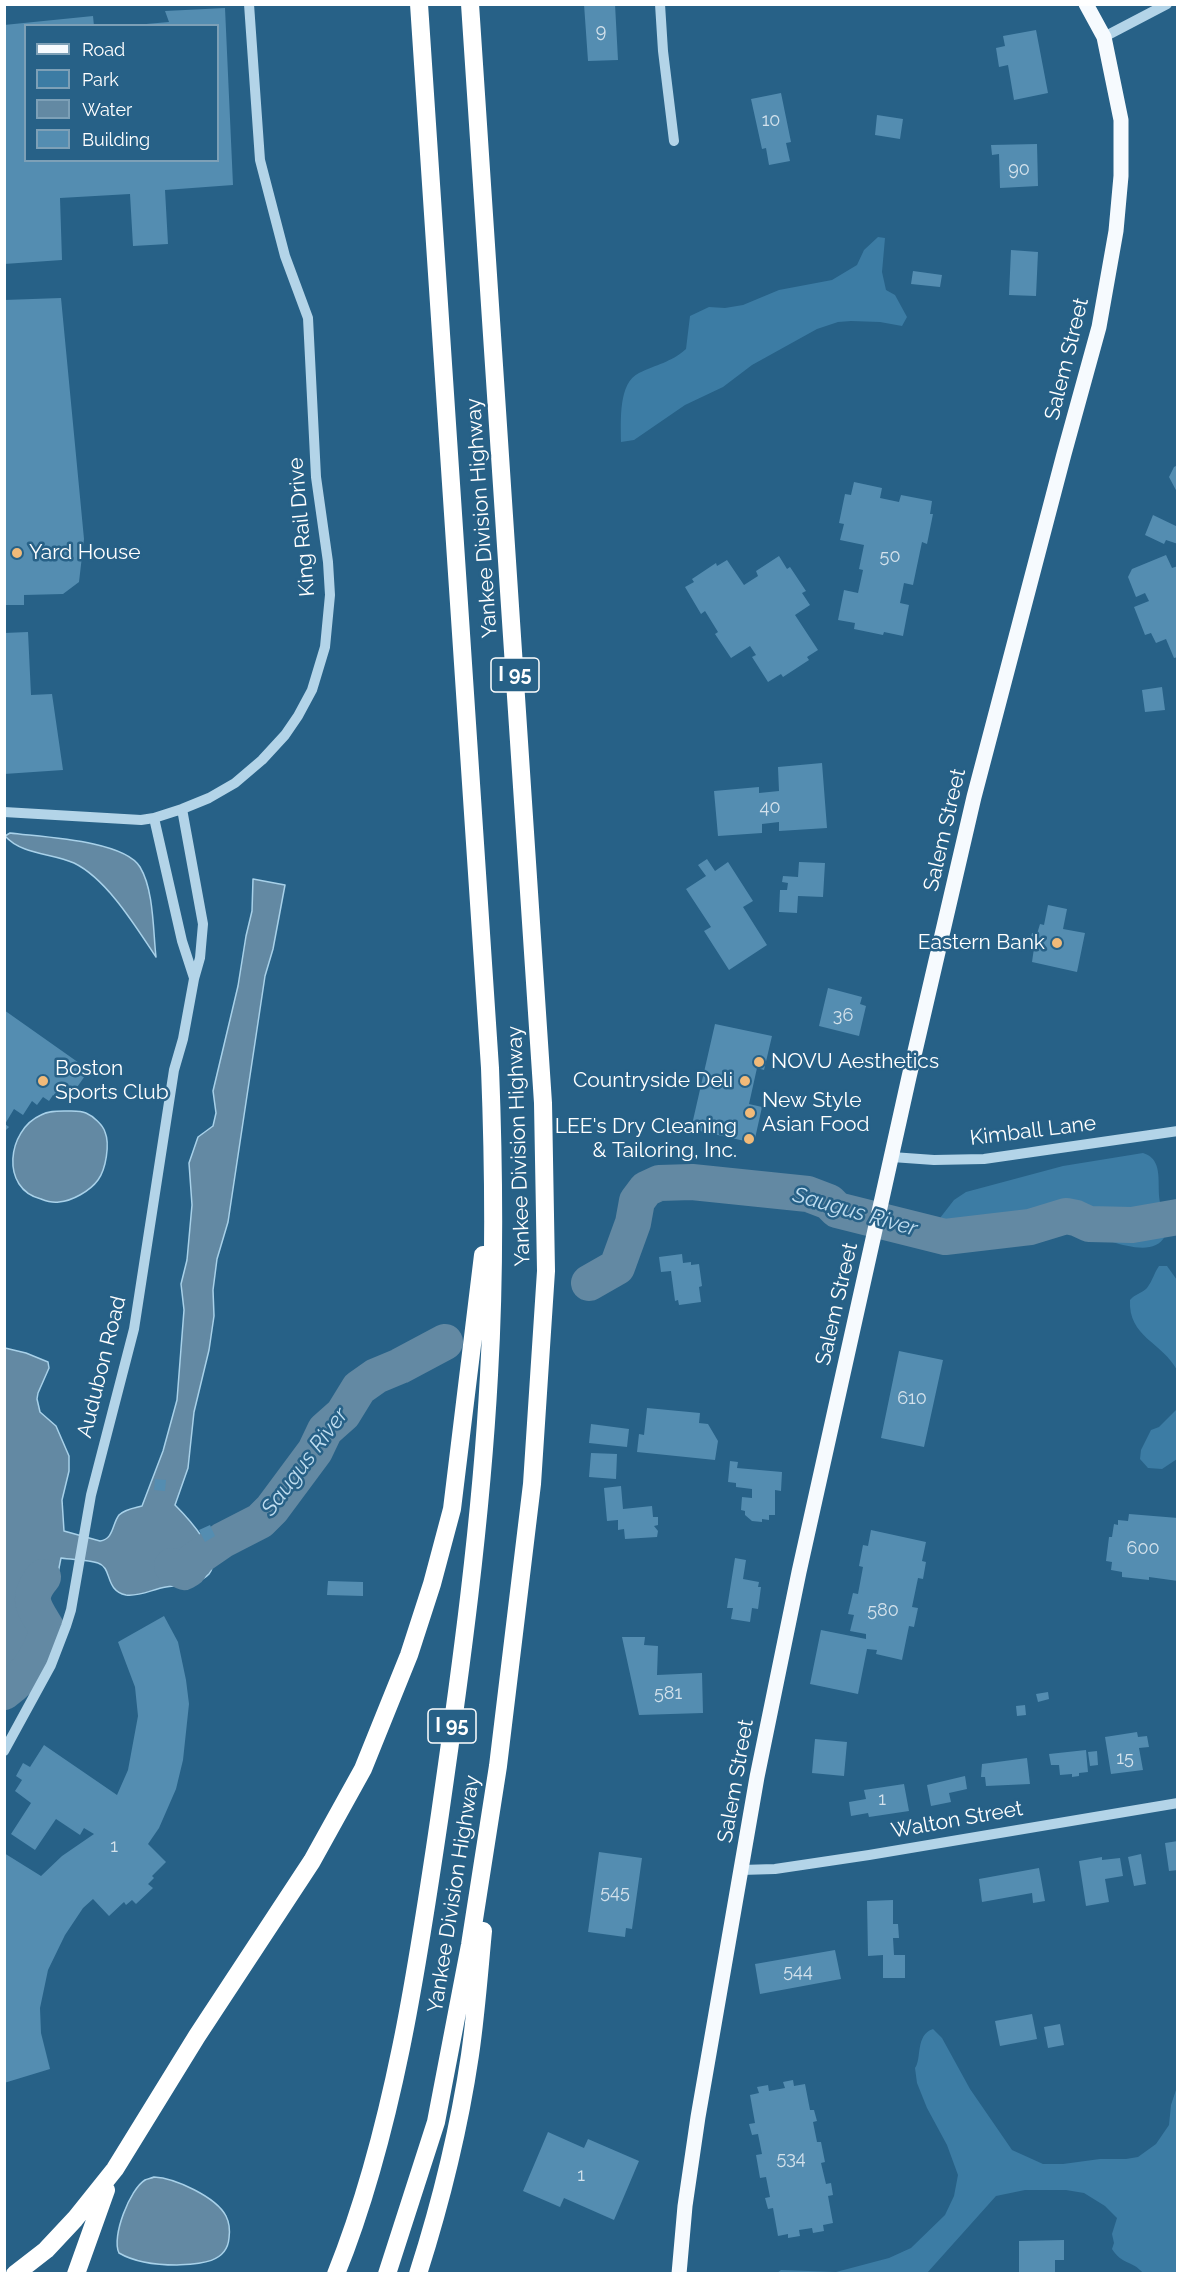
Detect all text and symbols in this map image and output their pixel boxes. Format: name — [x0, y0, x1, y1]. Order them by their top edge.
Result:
house number: 9 — [596, 21, 606, 43]
legend — [24, 24, 219, 162]
text: Road — [82, 39, 125, 60]
text: Park — [82, 69, 119, 90]
text: Water — [82, 99, 132, 120]
house number: 10 — [762, 110, 780, 132]
text: Building — [82, 129, 150, 150]
house number: 90 — [1008, 159, 1030, 181]
street label: Salem Street — [1040, 295, 1094, 423]
street label: Yankee Division Highway — [461, 397, 503, 639]
street label: King Rail Drive — [283, 456, 321, 598]
place label: Yard House — [29, 540, 140, 566]
marker: Yard House — [10, 546, 24, 560]
house number: 50 — [880, 546, 900, 568]
road number: I 95 — [491, 658, 539, 692]
street label: Salem Street — [919, 766, 971, 894]
house number: 40 — [760, 797, 780, 819]
place label: Eastern Bank — [918, 930, 1045, 956]
marker: Eastern Bank — [1050, 936, 1064, 950]
house number: 36 — [833, 1005, 853, 1027]
street label: Yankee Division Highway — [502, 1025, 536, 1267]
place label: NOVU Aesthetics — [771, 1049, 939, 1075]
marker: NOVU Aesthetics — [752, 1055, 766, 1069]
place label: Boston Sports Club — [55, 1056, 169, 1106]
place label: Countryside Deli — [573, 1068, 733, 1094]
marker: Boston Sports Club — [36, 1074, 50, 1088]
marker: Countryside Deli — [738, 1074, 752, 1088]
place label: New Style Asian Food — [762, 1088, 870, 1138]
marker: New Style Asian Food — [743, 1106, 757, 1120]
street label: Kimball Lane — [969, 1111, 1097, 1151]
place label: LEE's Dry Cleaning & Tailoring, Inc. — [555, 1114, 737, 1164]
marker: LEE's Dry Cleaning & Tailoring, Inc. — [742, 1132, 756, 1146]
water label: Saugus River — [790, 1182, 920, 1242]
street label: Salem Street — [811, 1240, 863, 1368]
street label: Audubon Road — [72, 1293, 132, 1441]
house number: 610 — [897, 1388, 927, 1410]
water label: Saugus River — [256, 1403, 354, 1521]
house number: 600 — [1127, 1538, 1159, 1560]
house number: 580 — [867, 1600, 899, 1622]
house number: 581 — [654, 1683, 682, 1705]
road number: I 95 — [428, 1709, 476, 1743]
street label: Salem Street — [713, 1717, 759, 1845]
house number: 15 — [1116, 1748, 1134, 1770]
street label: Yankee Division Highway — [423, 1773, 485, 2015]
house number: 1 — [878, 1789, 886, 1811]
street label: Walton Street — [889, 1796, 1025, 1844]
house number: 1 — [110, 1836, 118, 1858]
house number: 545 — [600, 1882, 630, 1904]
house number: 544 — [783, 1961, 813, 1983]
house number: 534 — [776, 2148, 806, 2170]
house number: 1 — [577, 2165, 585, 2187]

